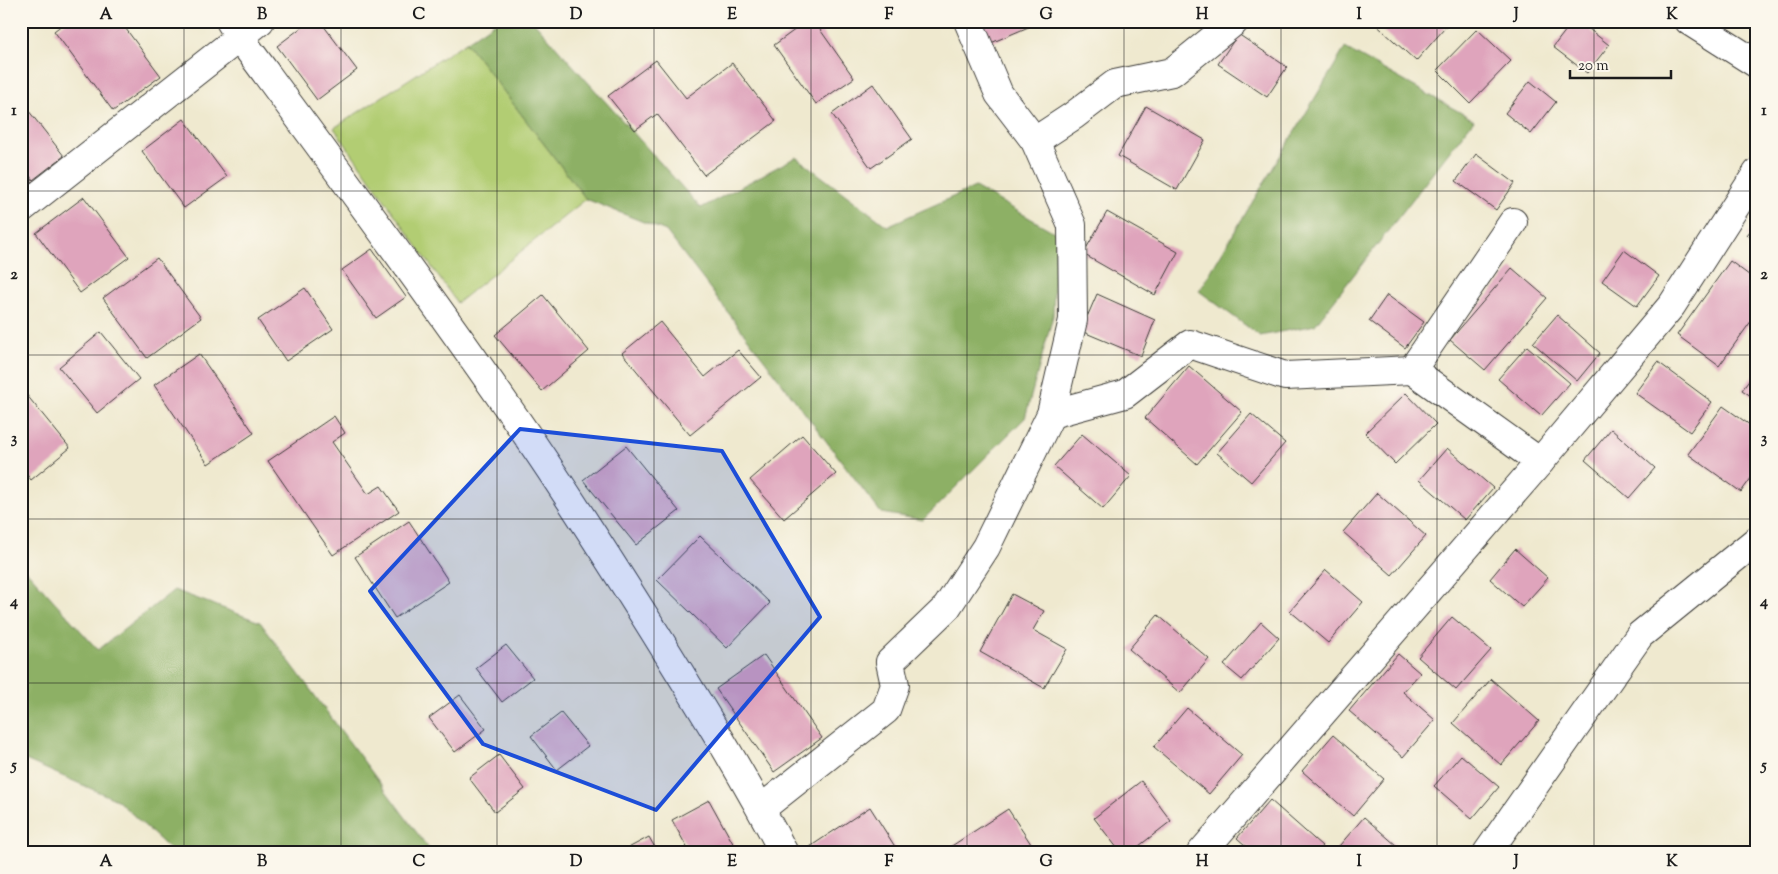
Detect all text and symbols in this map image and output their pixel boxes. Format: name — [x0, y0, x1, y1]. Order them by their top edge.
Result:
text: A — [100, 4, 113, 27]
text: B — [257, 4, 267, 27]
text: C — [413, 4, 426, 27]
text: D — [570, 4, 583, 27]
text: E — [727, 4, 737, 27]
text: F — [885, 4, 894, 27]
text: G — [1039, 4, 1053, 27]
text: H — [1196, 4, 1209, 27]
text: I — [1356, 4, 1362, 27]
text: J — [1512, 4, 1519, 27]
text: K — [1666, 4, 1678, 27]
scale bar — [1570, 48, 1672, 80]
text: 20 m — [1578, 56, 1609, 77]
text: 1 — [11, 100, 17, 123]
text: 1 — [1761, 100, 1767, 123]
text: 2 — [10, 264, 18, 287]
text: 2 — [1760, 264, 1768, 287]
text: 3 — [11, 428, 18, 451]
text: 3 — [1761, 428, 1768, 451]
text: 4 — [9, 591, 18, 614]
text: 4 — [1759, 591, 1768, 614]
text: 5 — [9, 755, 17, 778]
text: 5 — [1759, 755, 1767, 778]
text: A — [100, 851, 113, 874]
text: B — [257, 851, 267, 874]
text: C — [413, 851, 426, 874]
text: D — [570, 851, 583, 874]
text: E — [727, 851, 737, 874]
text: F — [885, 851, 894, 874]
text: G — [1039, 851, 1053, 874]
text: H — [1196, 851, 1209, 874]
text: I — [1356, 851, 1362, 874]
text: J — [1512, 851, 1519, 874]
text: K — [1666, 851, 1678, 874]

